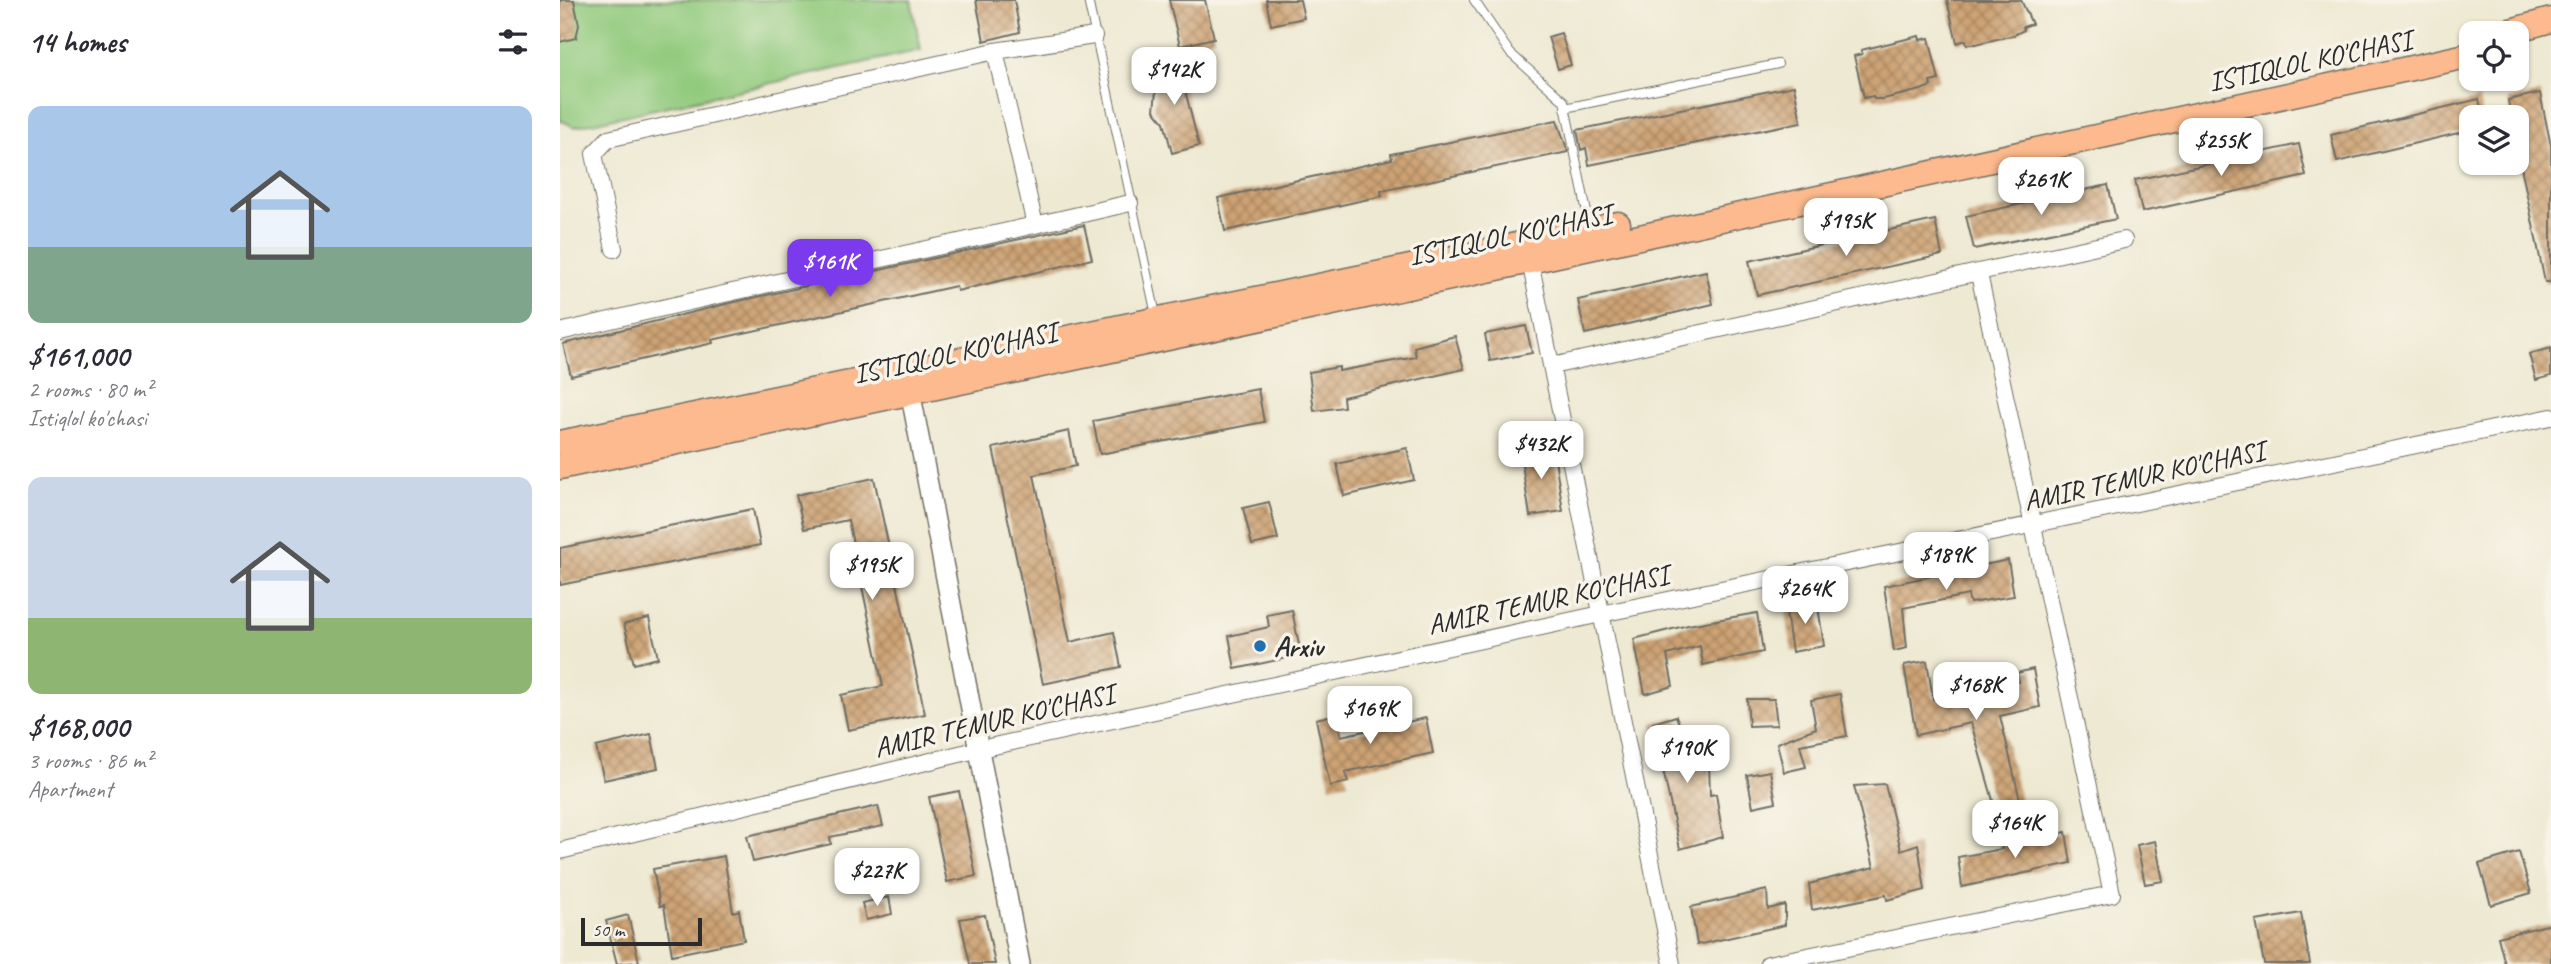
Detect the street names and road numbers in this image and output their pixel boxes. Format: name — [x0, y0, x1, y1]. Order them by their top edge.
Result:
street label: ISTIQLOL KO'CHASI — [2205, 21, 2420, 99]
street label: ISTIQLOL KO'CHASI — [1405, 195, 1620, 273]
street label: ISTIQLOL KO'CHASI — [850, 313, 1065, 391]
street label: AMIR TEMUR KO'CHASI — [2020, 432, 2273, 518]
street label: AMIR TEMUR KO'CHASI — [1424, 556, 1677, 642]
street label: AMIR TEMUR KO'CHASI — [871, 675, 1123, 765]

